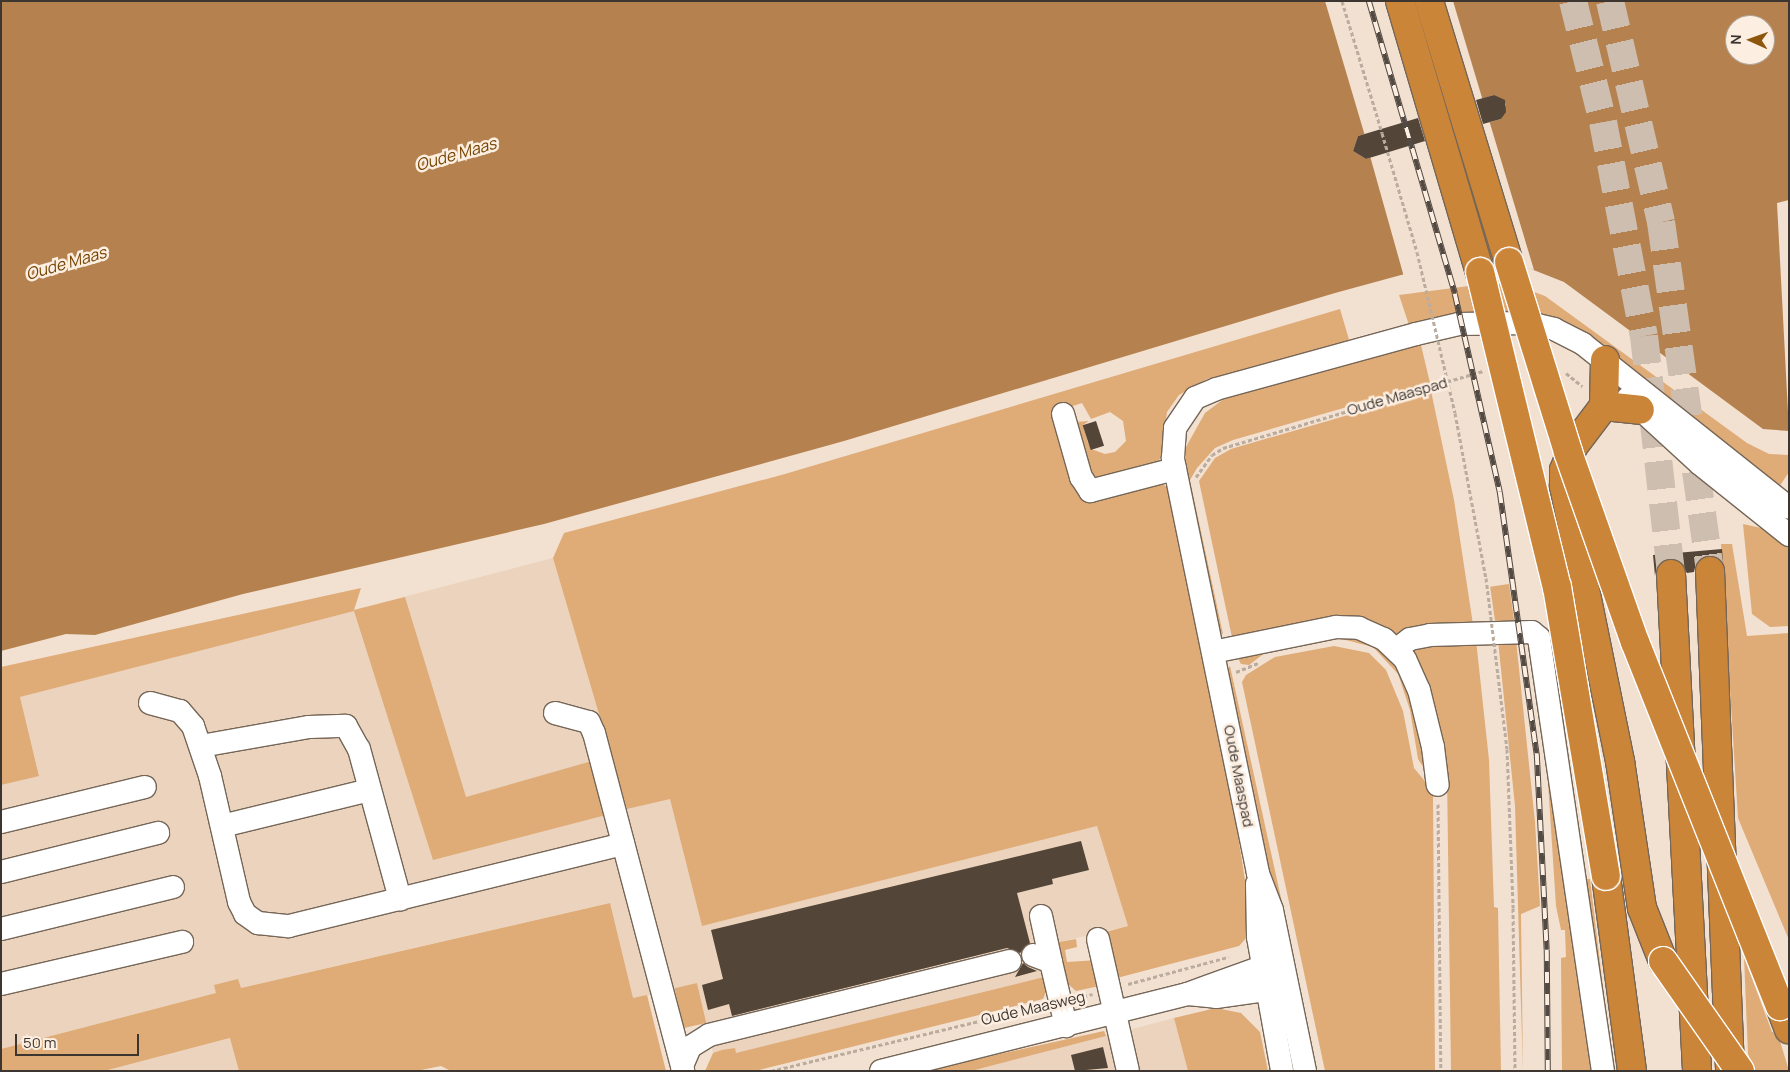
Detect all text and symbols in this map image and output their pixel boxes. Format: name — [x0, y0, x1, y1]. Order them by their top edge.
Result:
north arrow — [1725, 15, 1775, 65]
text: N — [1726, 34, 1745, 45]
water label: Oude Maas — [414, 133, 498, 175]
water label: Oude Maas — [24, 242, 108, 284]
street label: Oude Maaspad — [1345, 373, 1449, 419]
street label: Oude Maaspad — [1220, 723, 1258, 829]
street label: Oude Maasweg — [979, 987, 1087, 1029]
scale bar — [18, 1024, 141, 1056]
text: 50 m — [23, 1032, 57, 1053]

